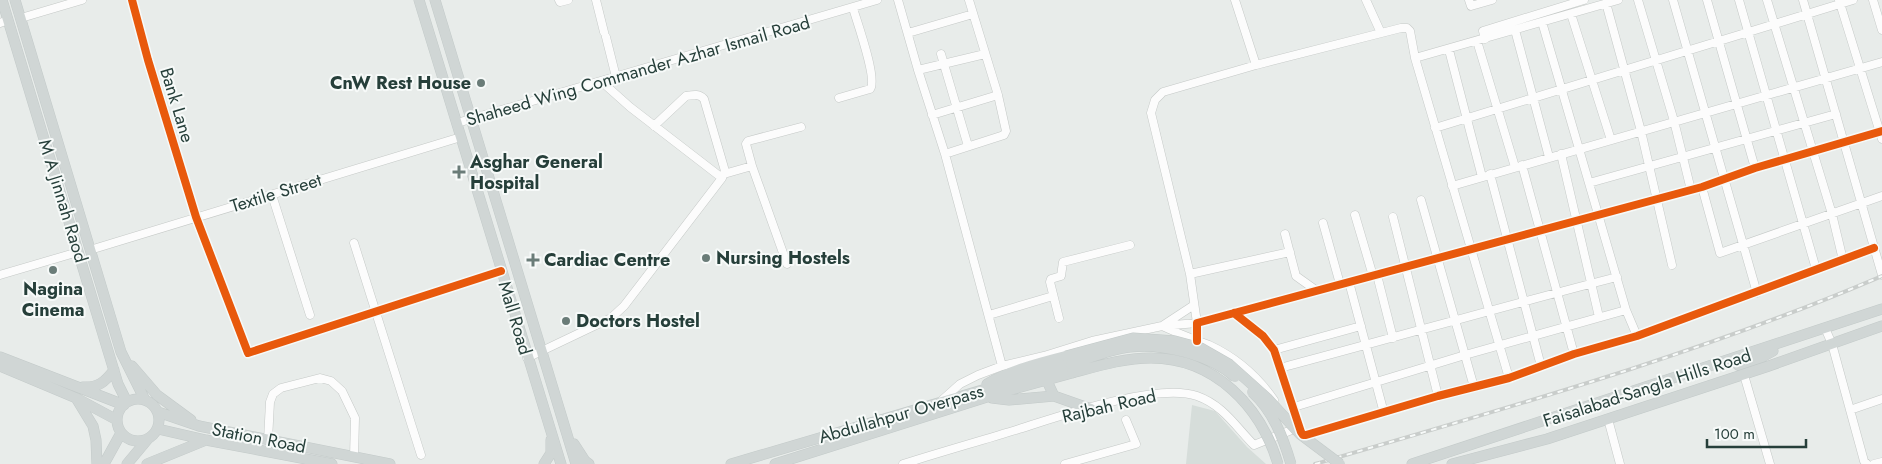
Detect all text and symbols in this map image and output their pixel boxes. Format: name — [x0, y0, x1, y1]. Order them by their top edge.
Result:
street label: Shaheed Wing Commander Azhar Ismail Road — [463, 9, 813, 133]
street label: Bank Lane — [153, 64, 201, 146]
place label: CnW Rest House — [330, 70, 471, 96]
marker: CnW Rest House — [475, 77, 487, 89]
street label: M A Jinnah Raod — [32, 136, 94, 266]
place label: Asghar General Hospital — [469, 149, 603, 196]
marker: Asghar General Hospital — [452, 165, 466, 179]
street label: Textile Street — [227, 167, 325, 219]
place label: Nursing Hostels — [716, 245, 850, 271]
place label: Cardiac Centre — [544, 247, 670, 273]
marker: Nursing Hostels — [700, 252, 712, 264]
marker: Cardiac Centre — [526, 253, 540, 267]
marker: Nagina Cinema — [47, 264, 59, 276]
place label: Nagina Cinema — [22, 276, 84, 323]
street label: Mall Road — [491, 278, 539, 358]
place label: Doctors Hostel — [576, 308, 700, 334]
marker: Doctors Hostel — [560, 315, 572, 327]
street label: Faisalabad-Sangla Hills Road — [1540, 342, 1754, 434]
street label: Abdullahpur Overpass — [815, 378, 987, 450]
street label: Rajbah Road — [1059, 383, 1159, 429]
street label: Station Road — [210, 416, 308, 460]
scale bar — [1707, 416, 1806, 448]
text: 100 m — [1714, 423, 1755, 445]

